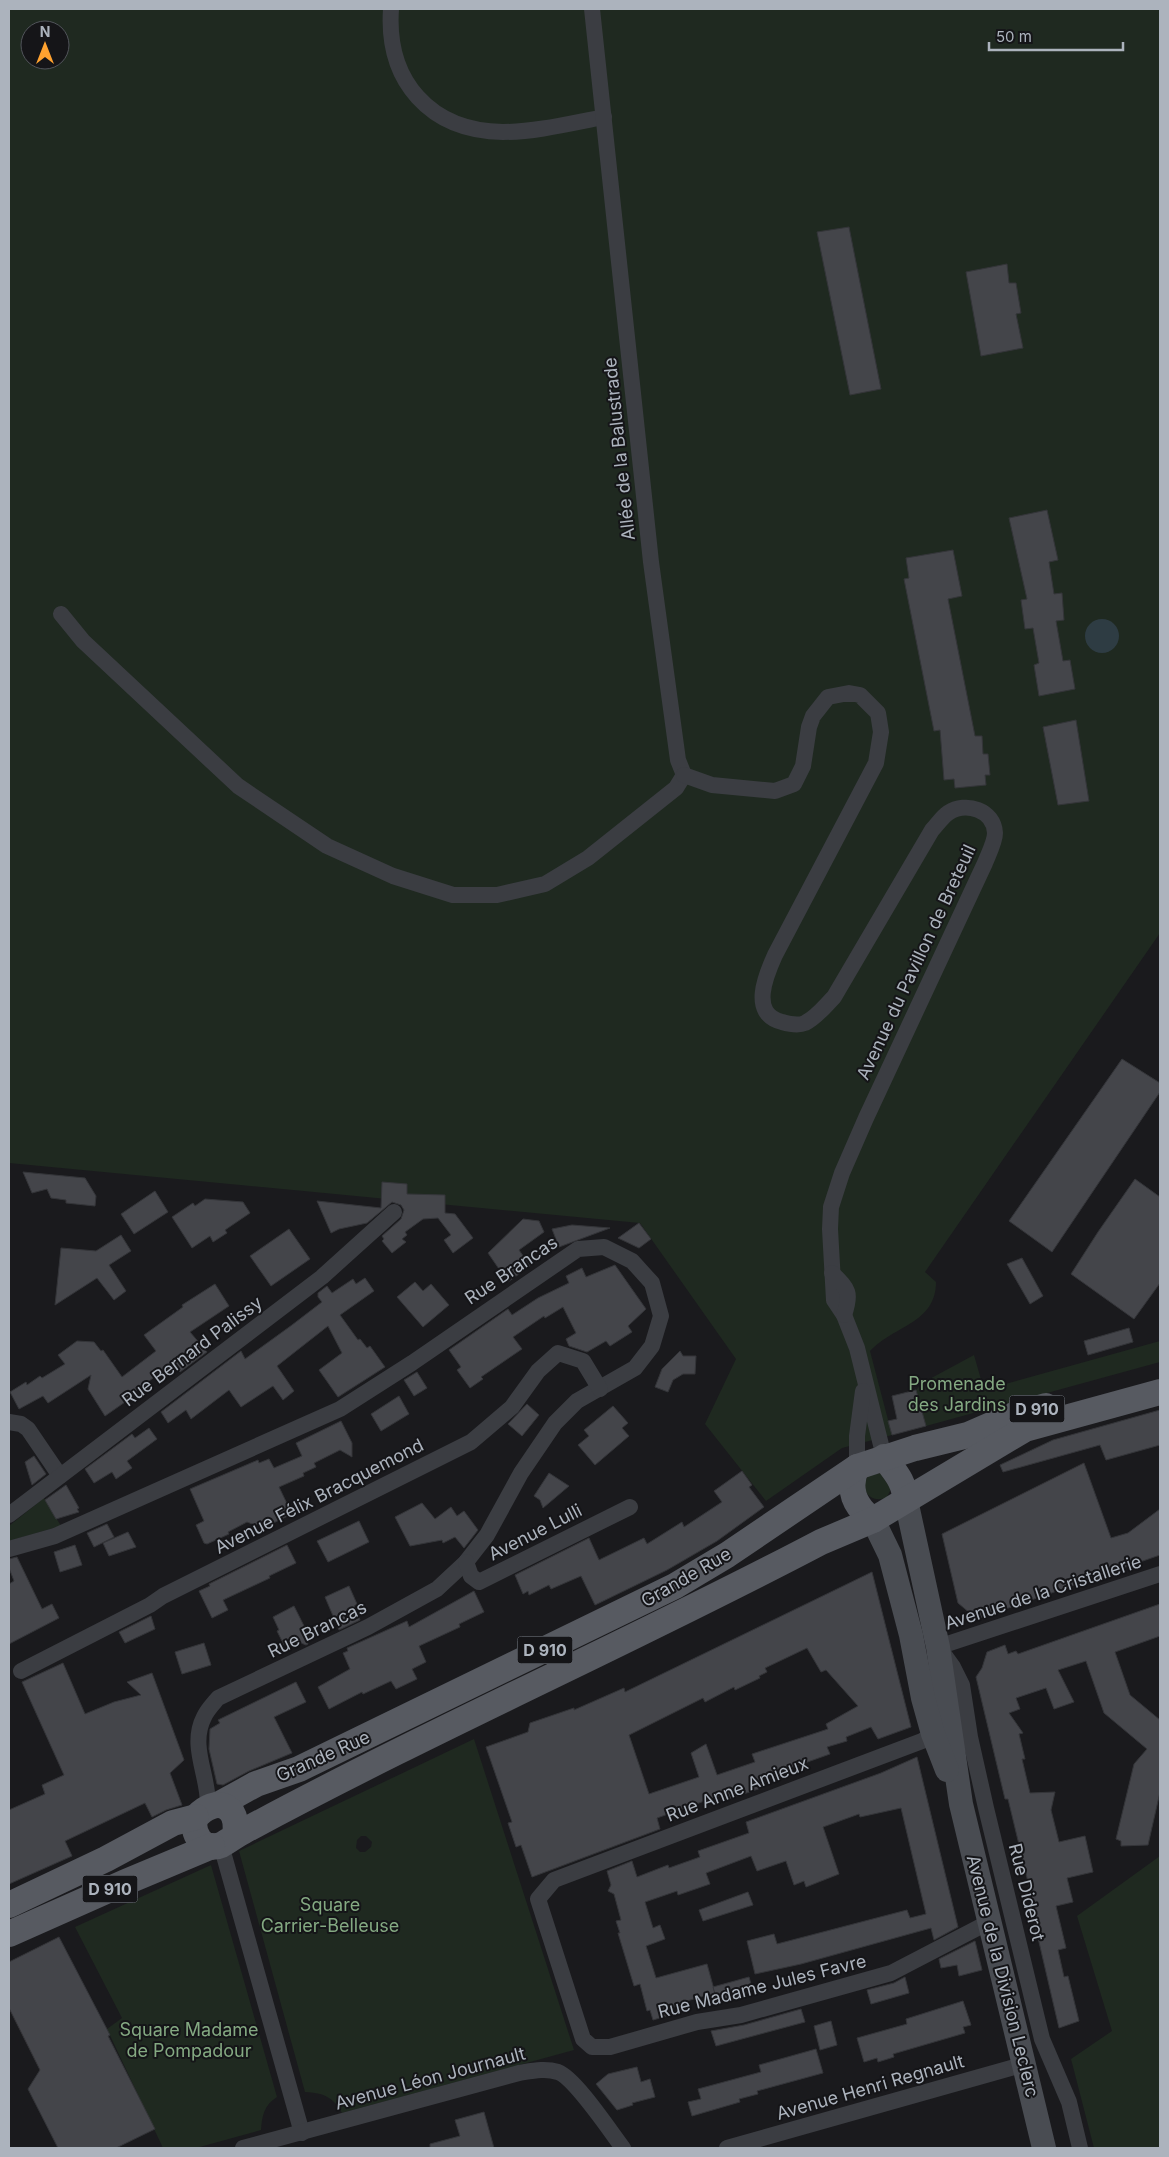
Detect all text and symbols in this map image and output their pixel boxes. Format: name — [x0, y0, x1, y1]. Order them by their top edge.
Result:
north arrow — [20, 20, 70, 70]
scale bar — [989, 20, 1123, 52]
text: N — [40, 23, 50, 40]
text: 50 m — [996, 27, 1032, 46]
street label: Allée de la Balustrade — [599, 356, 639, 542]
street label: Avenue du Pavillon de Breteuil — [852, 841, 980, 1083]
street label: Rue Brancas — [461, 1231, 561, 1309]
street label: Rue Bernard Palissy — [118, 1292, 266, 1410]
park label: Promenade des Jardins — [908, 1373, 1006, 1415]
road number: D 910 — [1010, 1396, 1064, 1422]
street label: Avenue Félix Bracquemond — [211, 1434, 427, 1558]
street label: Avenue Lulli — [485, 1499, 585, 1565]
street label: Grande Rue — [637, 1543, 735, 1611]
street label: Avenue de la Cristallerie — [942, 1550, 1144, 1634]
street label: Rue Brancas — [264, 1596, 370, 1662]
road number: D 910 — [518, 1636, 572, 1664]
street label: Grande Rue — [273, 1726, 373, 1786]
street label: Rue Anne Amieux — [663, 1752, 811, 1826]
street label: Rue Diderot — [1005, 1841, 1049, 1943]
street label: Avenue de la Division Leclerc — [963, 1853, 1043, 2099]
road number: D 910 — [82, 1876, 138, 1902]
park label: Square Carrier-Belleuse — [261, 1894, 399, 1936]
street label: Rue Madame Jules Favre — [656, 1950, 868, 2022]
park label: Square Madame de Pompadour — [119, 2019, 259, 2061]
street label: Avenue Léon Journault — [333, 2042, 528, 2114]
street label: Avenue Henri Regnault — [774, 2050, 966, 2124]

